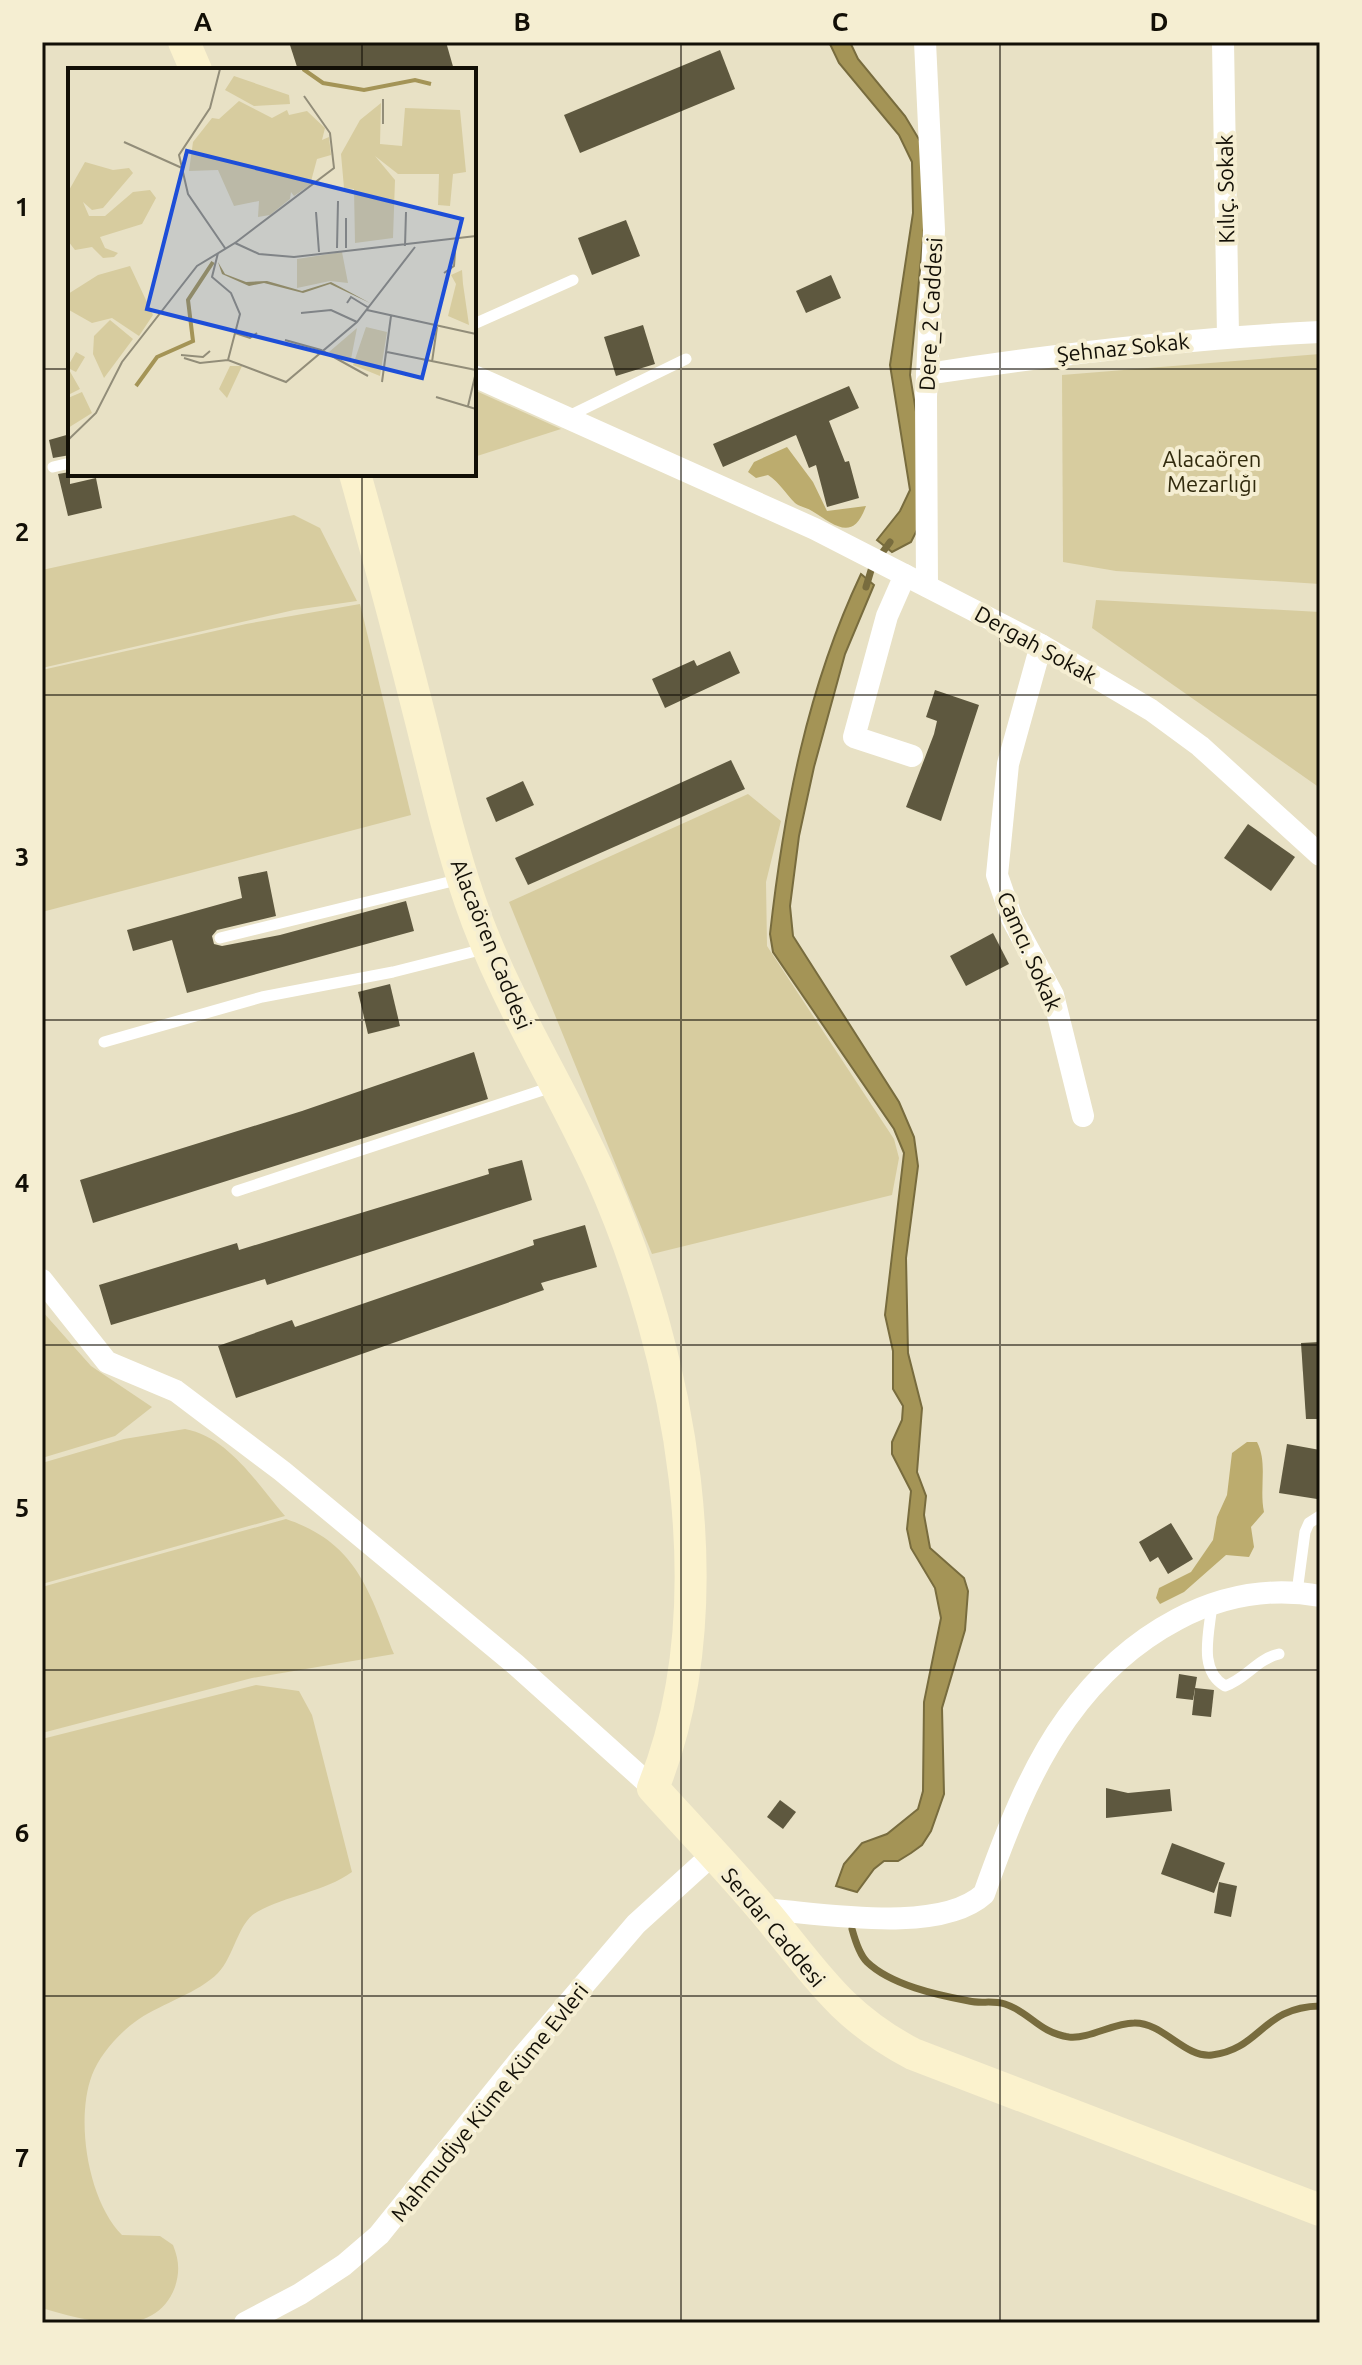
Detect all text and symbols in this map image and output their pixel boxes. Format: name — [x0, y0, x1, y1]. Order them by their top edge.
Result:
text: A — [194, 7, 213, 36]
text: B — [513, 7, 531, 36]
text: C — [832, 7, 849, 36]
text: D — [1150, 7, 1168, 36]
inset map — [68, 68, 476, 476]
street label: Kılıç. Sokak — [1212, 134, 1238, 244]
text: 1 — [15, 192, 29, 221]
street label: Dere_2 Caddesi — [913, 236, 948, 392]
street label: Şehnaz Sokak — [1055, 328, 1191, 366]
park label: Alacaören Mezarlığı — [1163, 446, 1261, 496]
text: 2 — [15, 517, 29, 546]
street label: Dergah Sokak — [971, 600, 1101, 688]
text: 3 — [15, 842, 29, 871]
street label: Alacaören Caddesi — [446, 855, 538, 1033]
street label: Camcı. Sokak — [993, 888, 1067, 1014]
text: 4 — [15, 1168, 29, 1197]
text: 5 — [15, 1493, 29, 1522]
text: 6 — [15, 1818, 29, 1847]
street label: Serdar Caddesi — [717, 1863, 831, 1991]
street label: Mahmudiye Küme Küme Evleri — [385, 1978, 593, 2226]
text: 7 — [15, 2143, 29, 2172]

